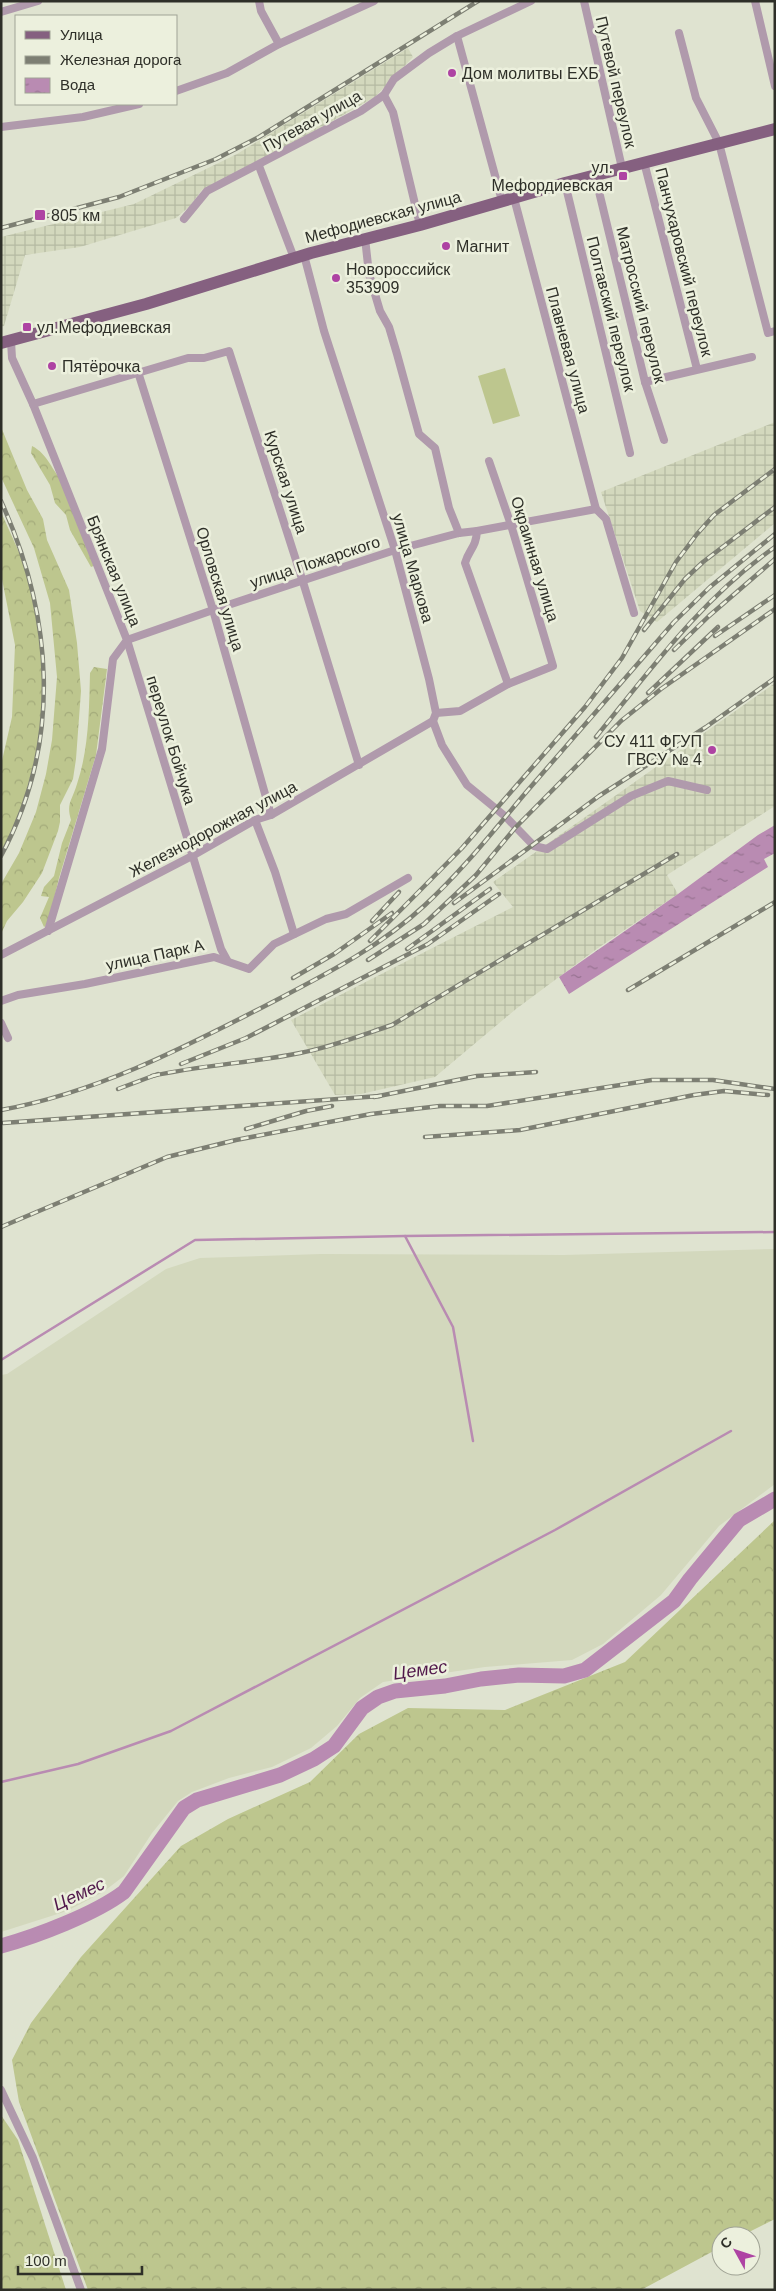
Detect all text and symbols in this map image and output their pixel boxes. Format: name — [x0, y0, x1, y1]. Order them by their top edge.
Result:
legend — [15, 15, 178, 105]
street label: Путевой переулок — [593, 15, 640, 150]
text: Улица — [60, 26, 103, 43]
text: Железная дорога — [60, 51, 182, 68]
place label: Дом молитвы ЕХБ — [462, 65, 599, 82]
marker: Дом молитвы ЕХБ — [446, 67, 458, 79]
text: Вода — [60, 76, 96, 93]
street label: Путевая улица — [260, 87, 364, 155]
place label: ул. Мефордиевская — [492, 159, 613, 194]
street label: Панчухаровский переулок — [652, 166, 716, 359]
marker: ул. Мефордиевская — [617, 170, 629, 182]
street label: Мефодиевская улица — [303, 188, 463, 246]
place label: 805 км — [51, 207, 100, 224]
marker: 805 км — [33, 208, 47, 222]
street label: Матросский переулок — [613, 225, 669, 386]
street label: Полтавский переулок — [583, 235, 639, 394]
place label: Магнит — [456, 238, 510, 255]
marker: Магнит — [440, 240, 452, 252]
place label: Новороссийск 353909 — [346, 261, 451, 296]
marker: Новороссийск 353909 — [330, 272, 342, 284]
street label: Плавневая улица — [543, 285, 593, 415]
place label: ул.Мефодиевская — [37, 319, 171, 336]
marker: ул.Мефодиевская — [21, 321, 33, 333]
place label: Пятёрочка — [62, 358, 141, 375]
marker: Пятёрочка — [46, 360, 58, 372]
street label: Курская улица — [261, 428, 311, 536]
street label: Окраинная улица — [508, 494, 562, 624]
street label: улица Маркова — [389, 511, 437, 625]
street label: Брянская улица — [84, 513, 144, 629]
street label: Орловская улица — [193, 525, 247, 653]
street label: улица Пожарского — [248, 533, 382, 591]
street label: переулок Бойчука — [143, 674, 199, 806]
place label: СУ 411 ФГУП ГВСУ № 4 — [604, 733, 702, 768]
marker: СУ 411 ФГУП ГВСУ № 4 — [706, 744, 718, 756]
street label: Железнодорожная улица — [126, 778, 300, 880]
street label: улица Парк А — [104, 936, 206, 974]
water label: Цемес — [392, 1656, 448, 1684]
water label: Цемес — [50, 1873, 108, 1915]
north arrow — [711, 2226, 761, 2276]
text: С — [717, 2234, 735, 2252]
scale bar — [18, 2244, 141, 2276]
text: 100 m — [25, 2252, 67, 2269]

